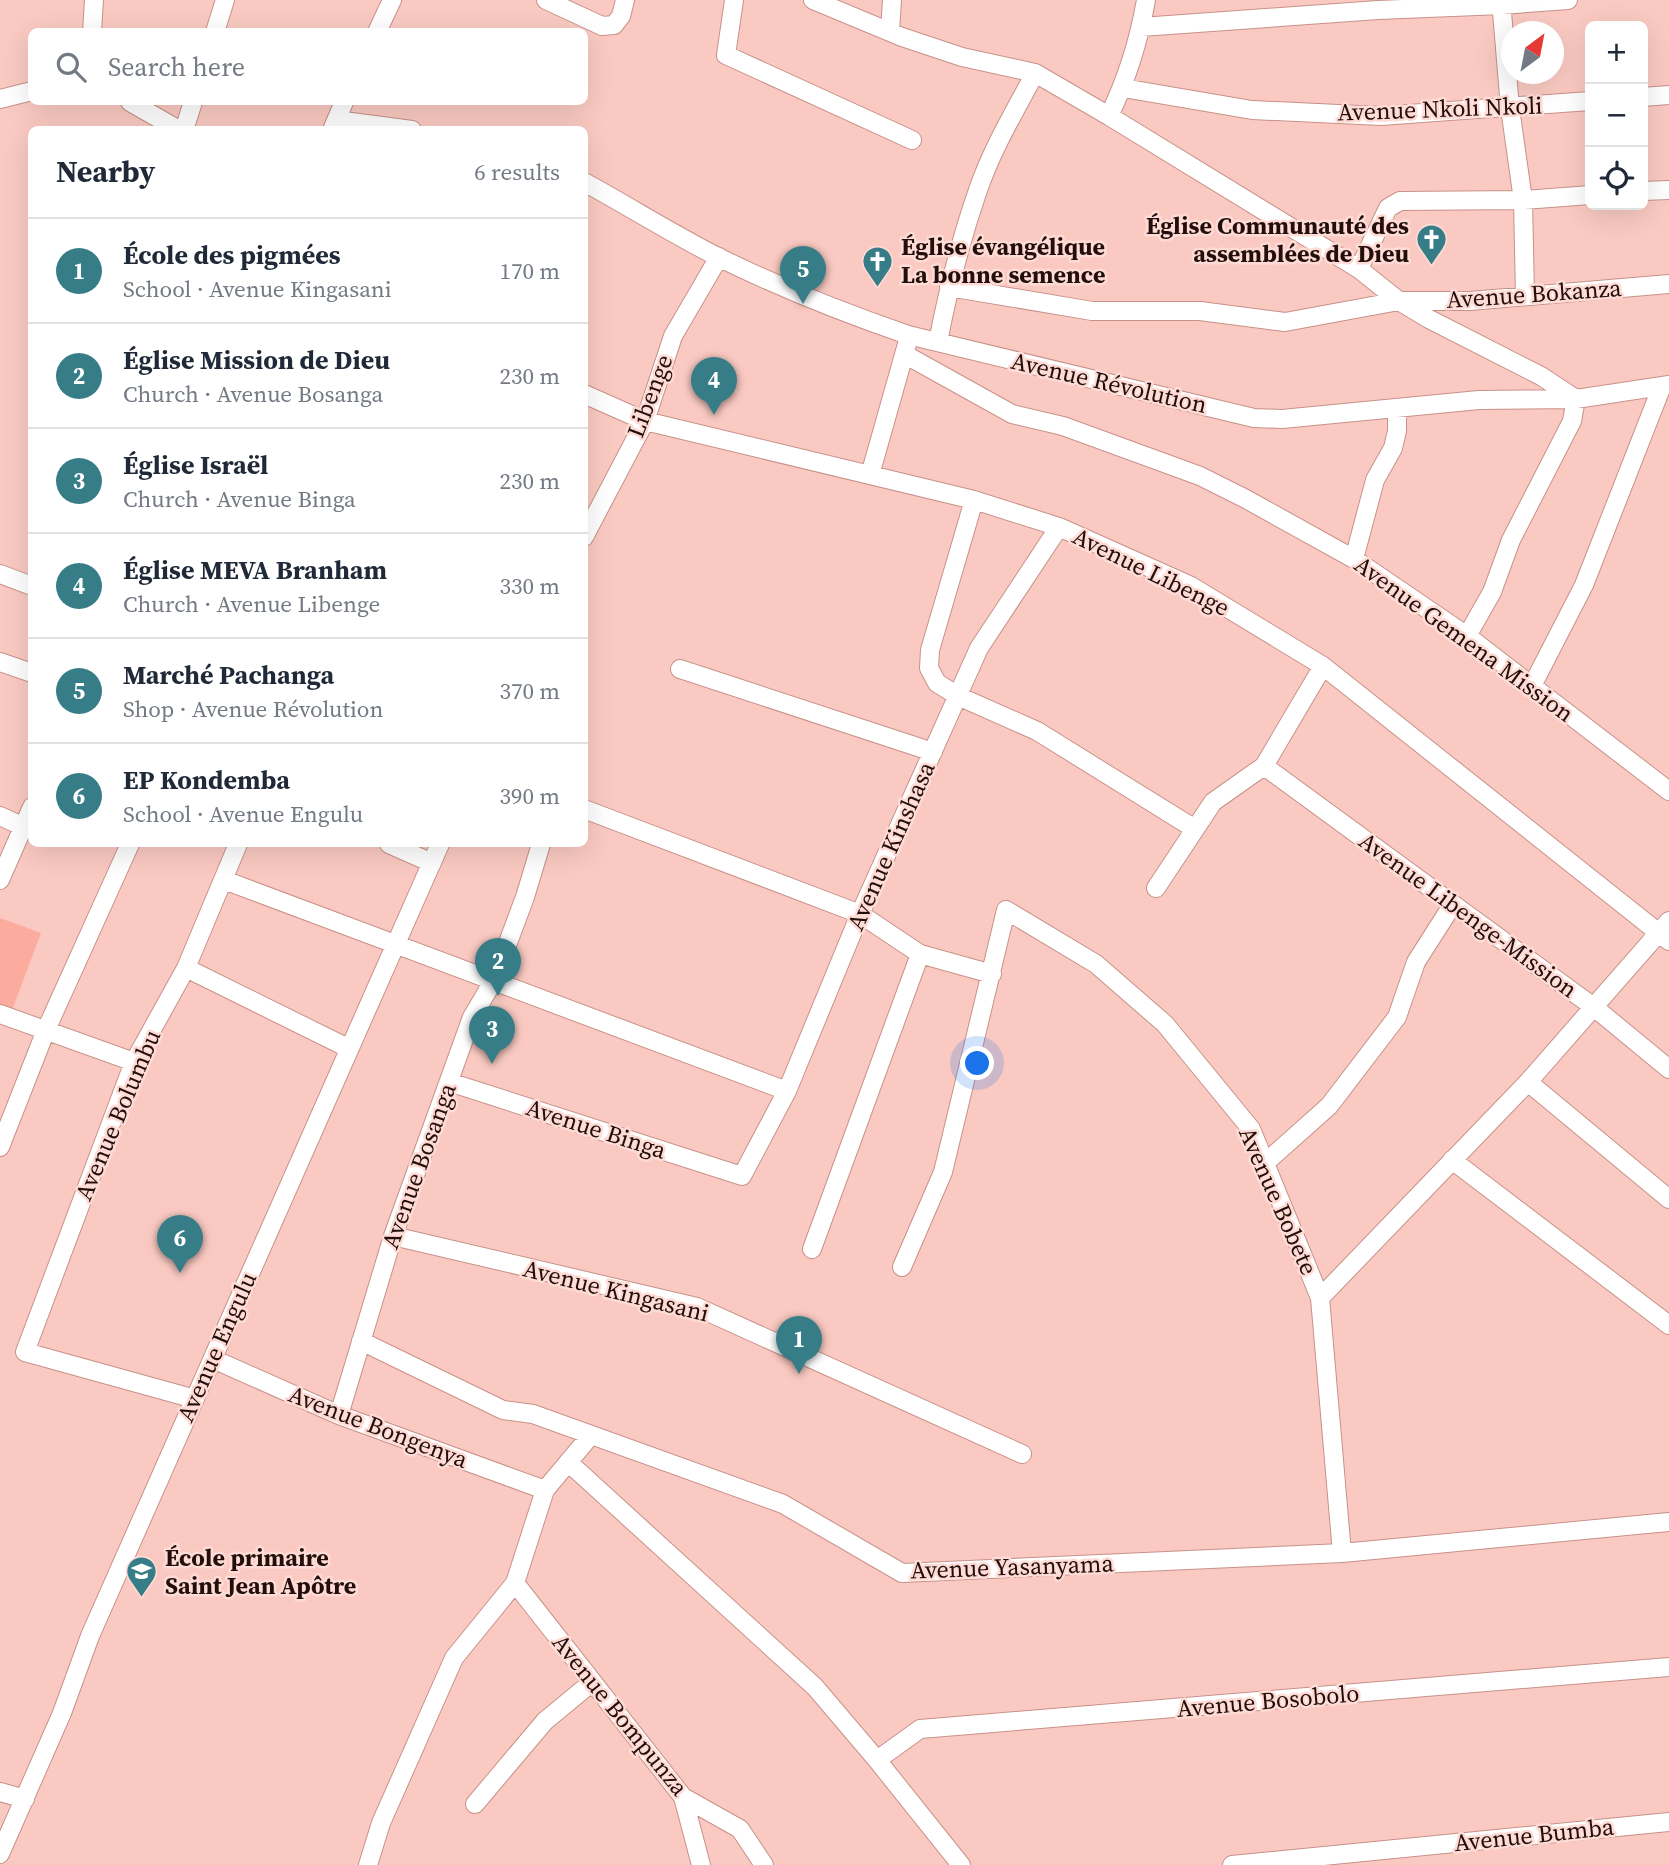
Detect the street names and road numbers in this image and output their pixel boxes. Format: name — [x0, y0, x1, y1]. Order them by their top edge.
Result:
street label: Avenue Nkoli Nkoli — [1337, 88, 1543, 129]
street label: Avenue Bokanza — [1445, 271, 1623, 316]
street label: Avenue Révolution — [1008, 344, 1210, 421]
street label: Libenge — [619, 350, 680, 442]
street label: Avenue Libenge — [1067, 519, 1235, 624]
street label: Avenue Gemena Mission — [1348, 548, 1581, 729]
street label: Avenue Kinshasa — [839, 755, 943, 935]
street label: Avenue Libenge-Mission — [1352, 824, 1584, 1005]
street label: Avenue Bolumbu — [67, 1024, 168, 1205]
street label: Avenue Bosanga — [373, 1078, 464, 1253]
street label: Avenue Binga — [522, 1090, 671, 1167]
street label: Avenue Bobete — [1231, 1122, 1326, 1280]
street label: Avenue Kingasani — [520, 1251, 713, 1330]
street label: Avenue Engulu — [169, 1267, 264, 1427]
street label: Avenue Bongenya — [284, 1377, 473, 1476]
street label: Avenue Yasanyama — [910, 1546, 1115, 1587]
street label: Avenue Bompunza — [545, 1627, 696, 1803]
street label: Avenue Bosobolo — [1175, 1676, 1361, 1725]
street label: Avenue Bumba — [1452, 1810, 1616, 1859]

